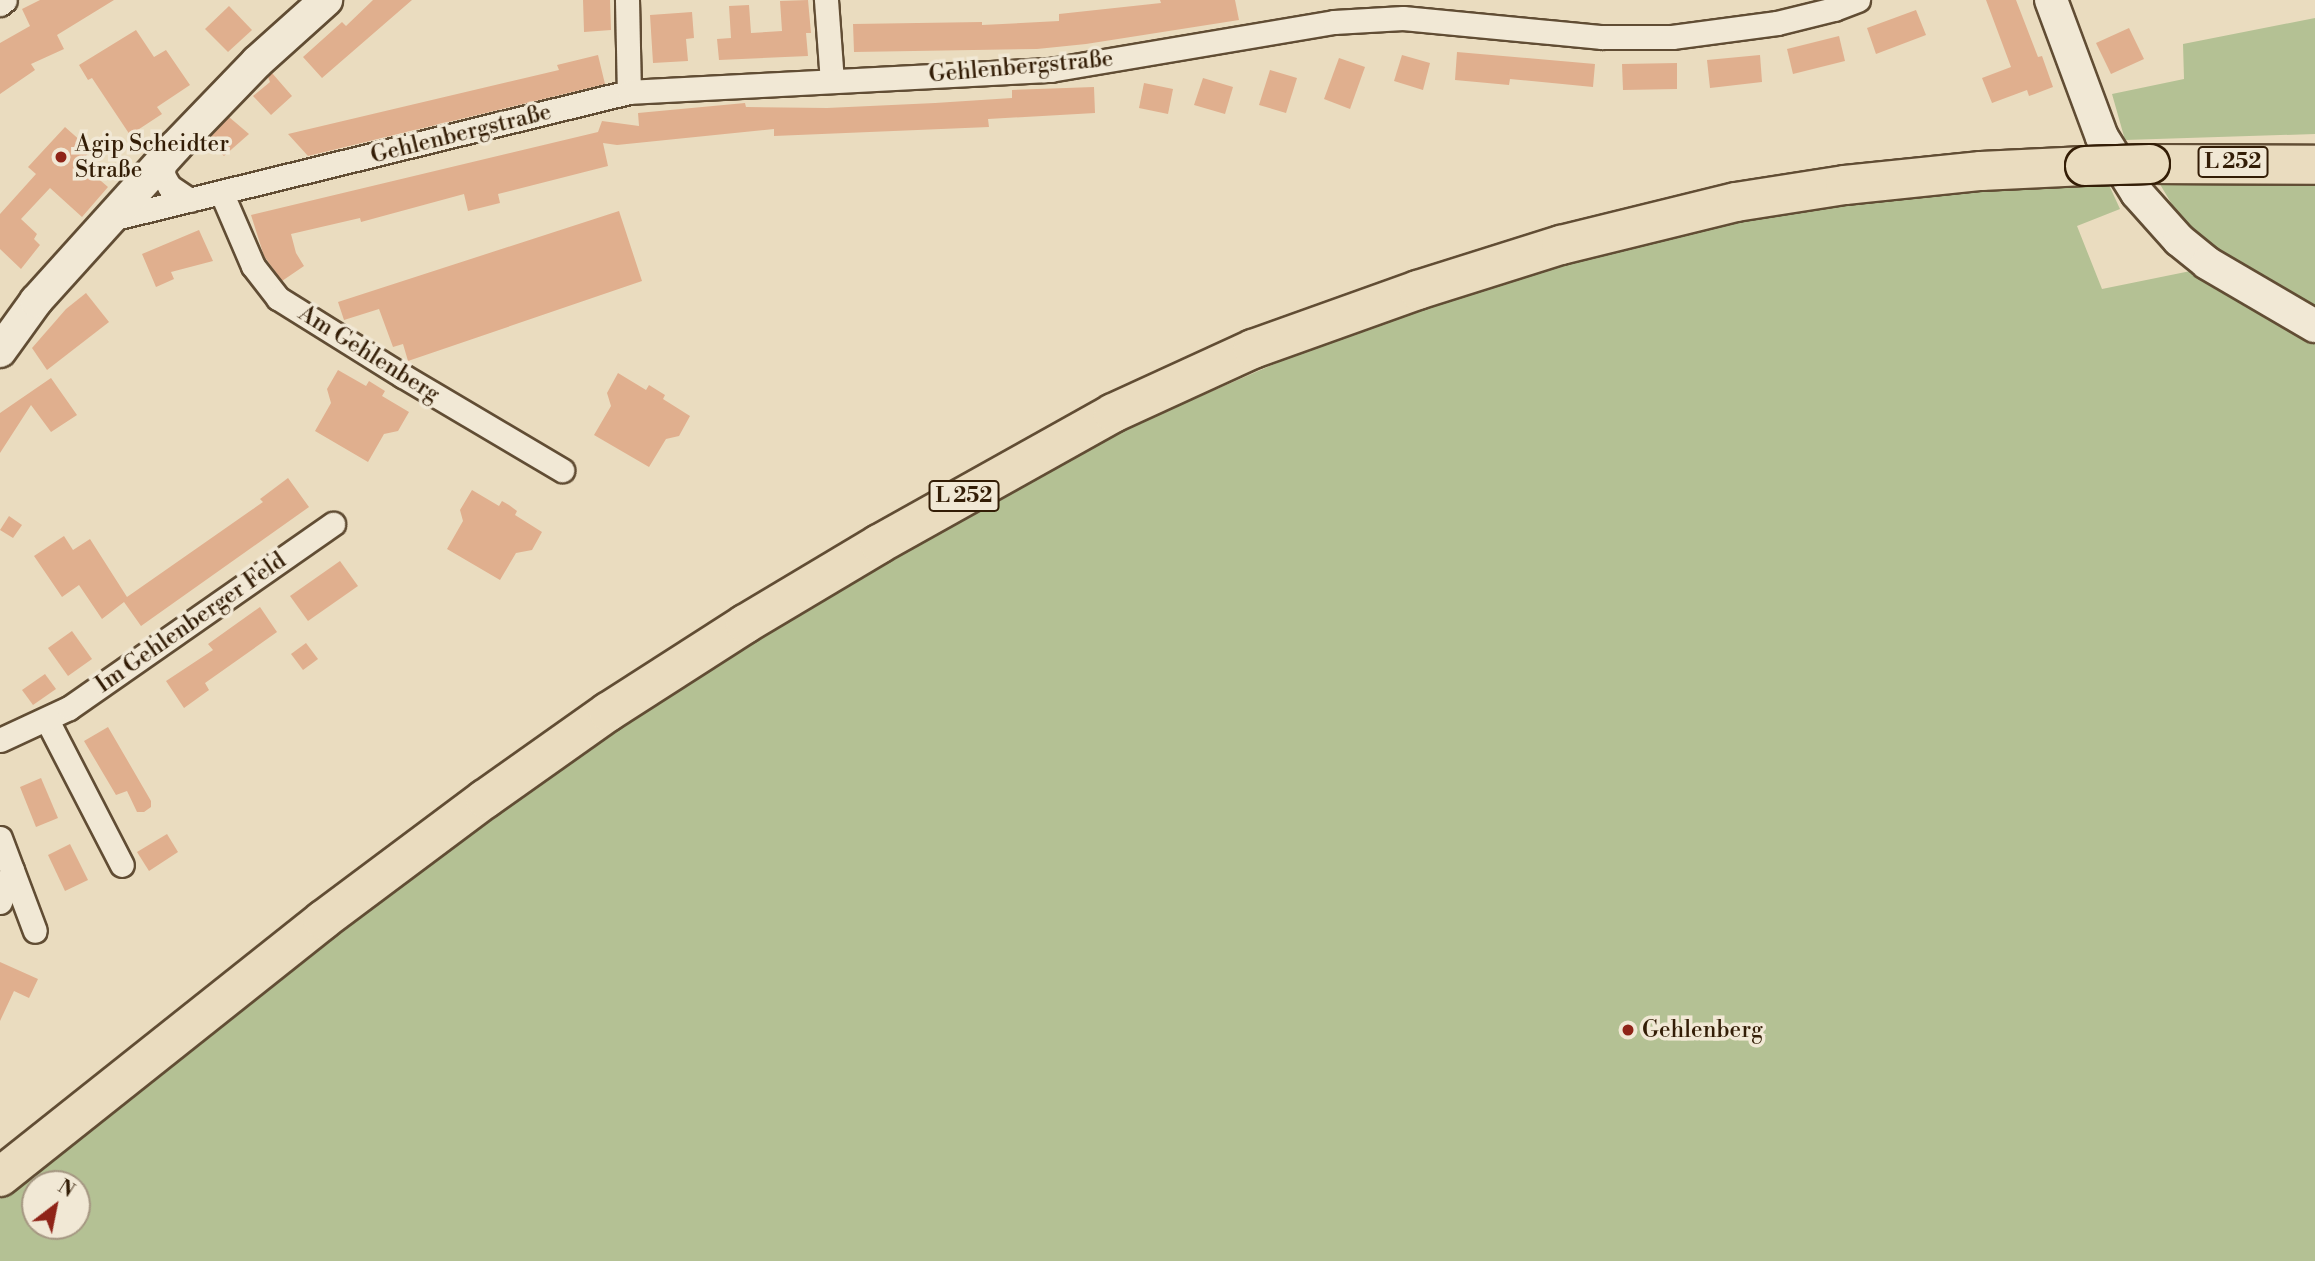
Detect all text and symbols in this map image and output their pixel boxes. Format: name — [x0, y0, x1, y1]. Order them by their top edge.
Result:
street label: Gehlenbergstraße — [928, 45, 1114, 89]
street label: Gehlenbergstraße — [368, 98, 554, 170]
place label: Agip Scheidter Straße — [75, 130, 229, 184]
road number: L 252 — [2196, 144, 2270, 180]
marker: Agip Scheidter Straße — [53, 149, 69, 165]
street label: Am Gehlenberg — [293, 300, 445, 408]
road number: L 252 — [927, 478, 1001, 514]
street label: Im Gehlenberger Feld — [91, 547, 291, 699]
place label: Gehlenberg — [1642, 1016, 1763, 1044]
marker: Gehlenberg — [1620, 1022, 1636, 1038]
north arrow — [21, 1170, 91, 1240]
text: N — [53, 1175, 79, 1203]

